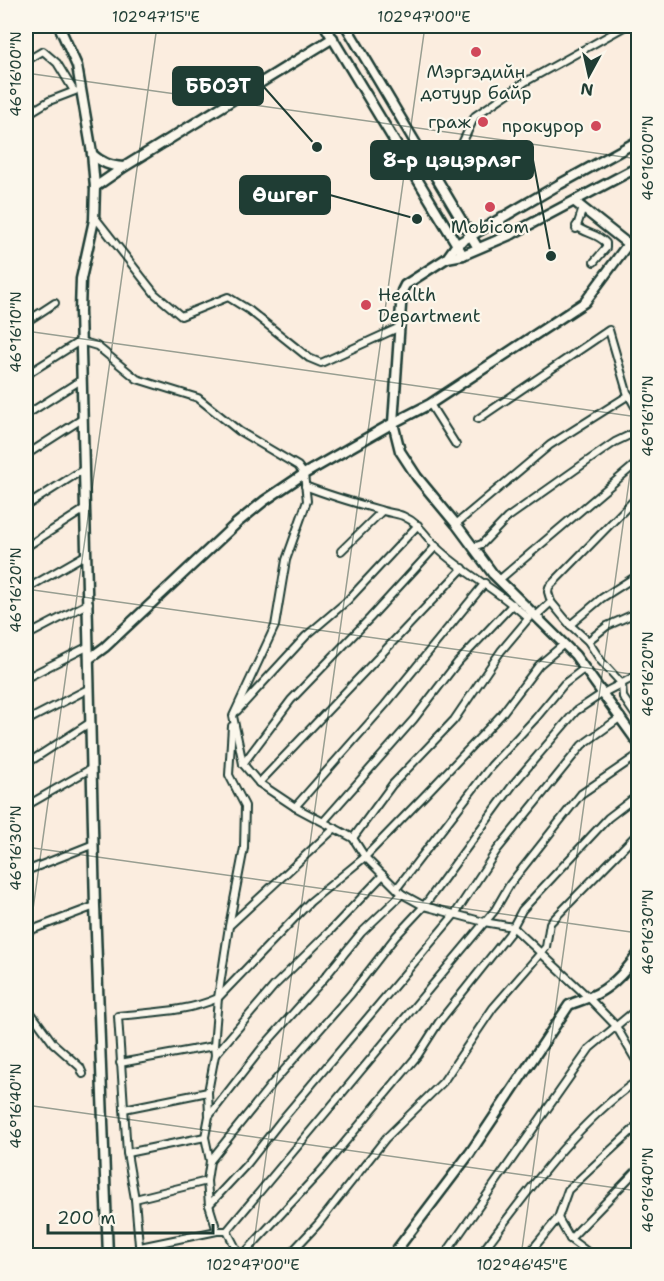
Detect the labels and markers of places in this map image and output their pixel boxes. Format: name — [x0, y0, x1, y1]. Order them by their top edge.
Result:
marker: Мэргэдийн дотуур байр — [469, 45, 483, 59]
place label: Мэргэдийн дотуур байр — [420, 60, 532, 105]
callout: ББОЭТ — [173, 67, 263, 105]
place label: граж — [428, 110, 472, 134]
place label: прокурор — [502, 114, 584, 138]
marker: граж — [476, 115, 490, 129]
marker: прокурор — [589, 119, 603, 133]
callout: 8-р цэцэрлэг — [371, 141, 533, 179]
callout: Өшгөг — [240, 176, 330, 214]
marker: Mobicom — [483, 200, 497, 214]
place label: Mobicom — [451, 215, 529, 239]
place label: Health Department — [378, 283, 481, 328]
marker: Health Department — [359, 298, 373, 312]

